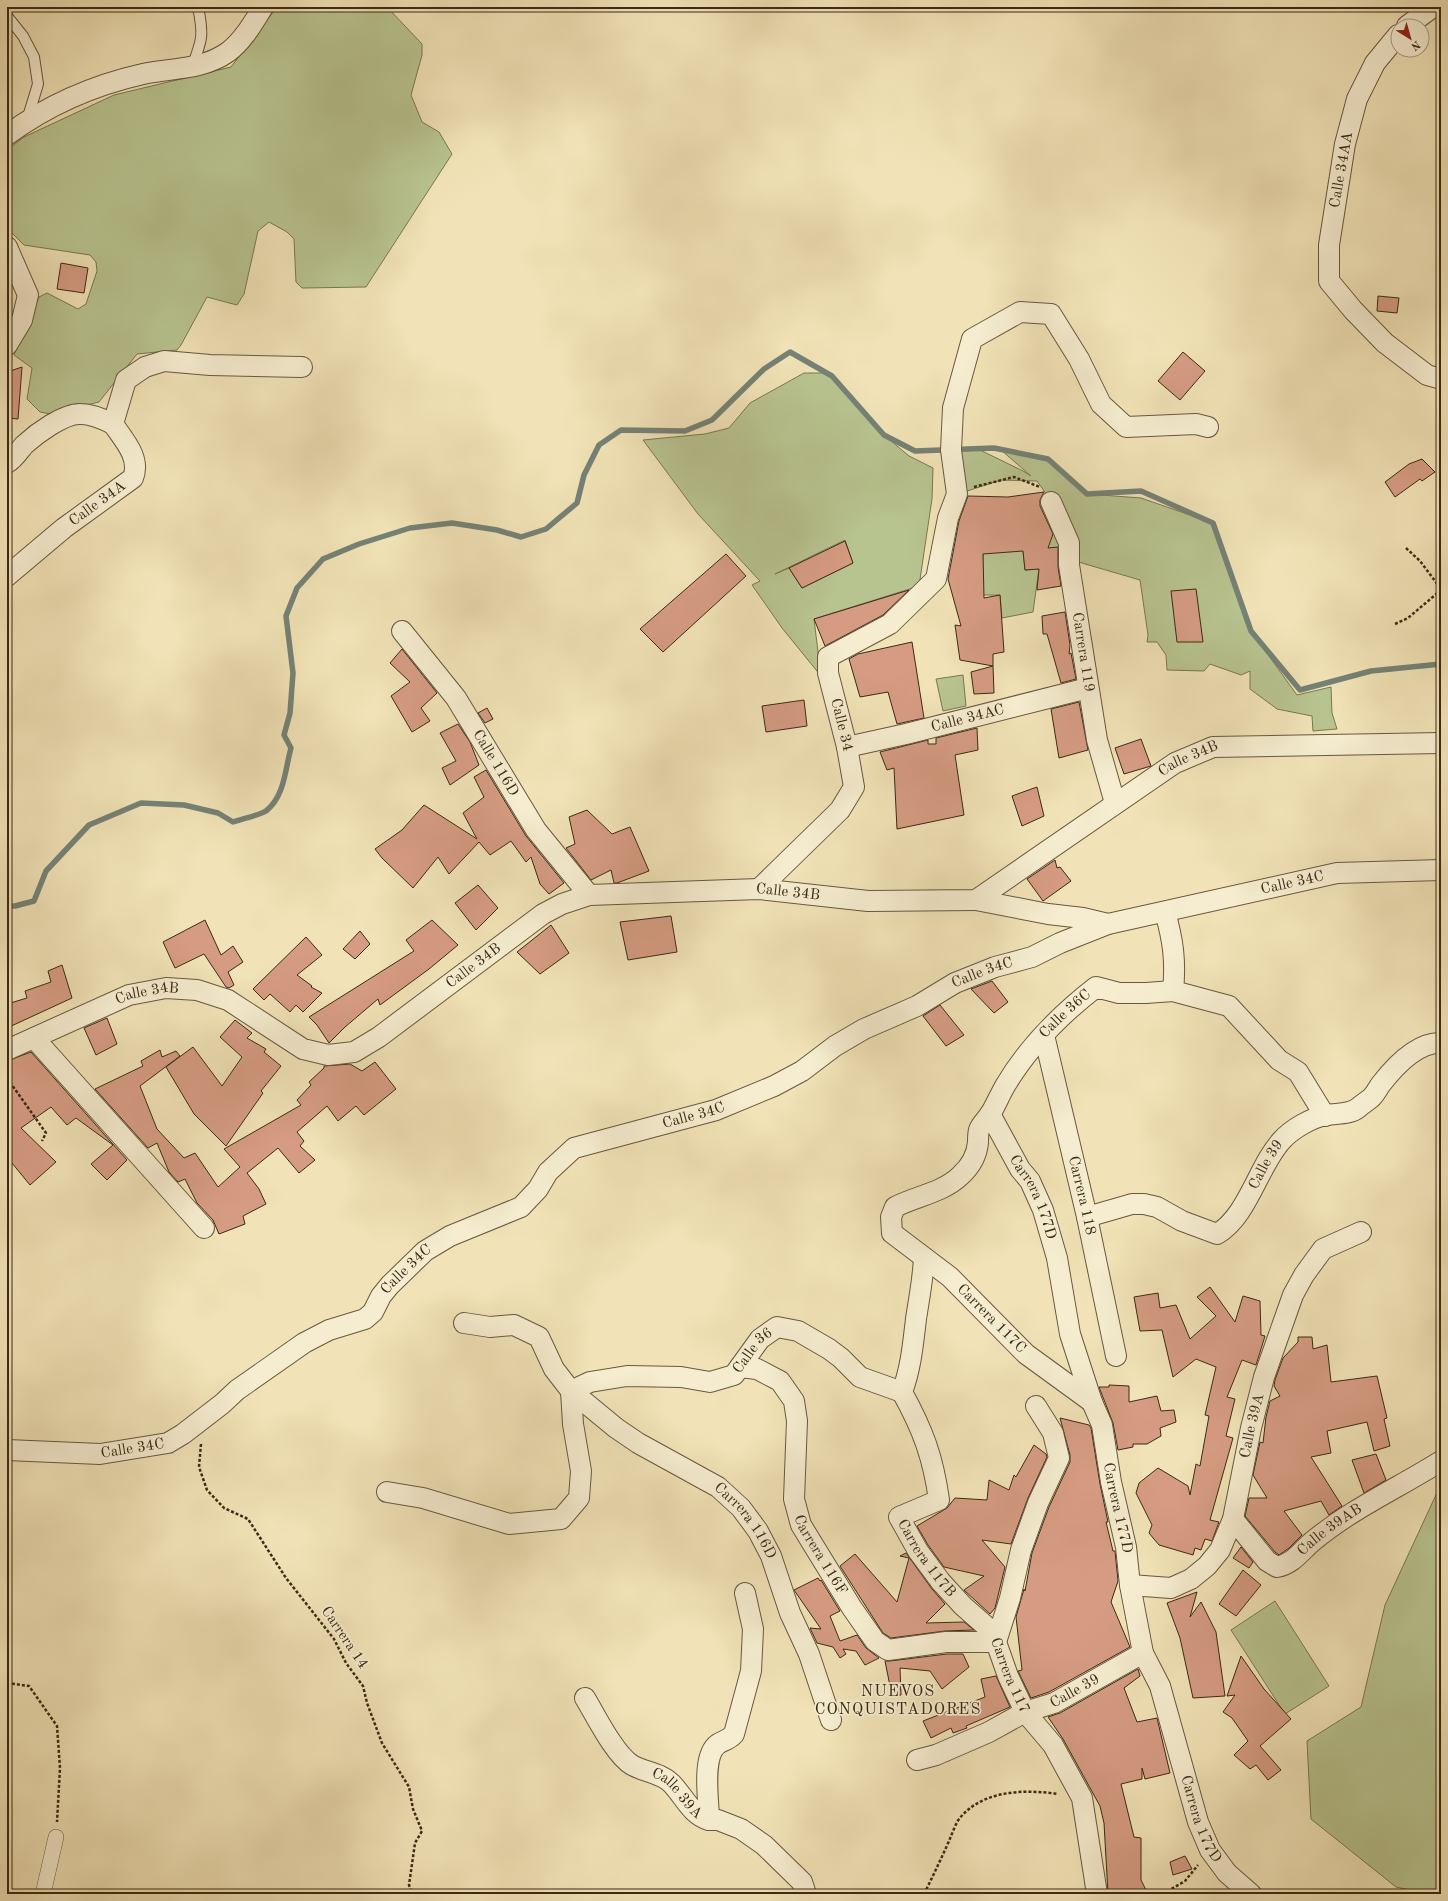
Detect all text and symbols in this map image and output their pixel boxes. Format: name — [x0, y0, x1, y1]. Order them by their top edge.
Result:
north arrow — [1390, 18, 1430, 58]
text: N — [1408, 38, 1422, 52]
street label: Calle 34AA — [1328, 130, 1356, 209]
street label: Calle 34A — [67, 478, 129, 529]
street label: Carrera 119 — [1069, 611, 1097, 693]
street label: Calle 34 — [827, 697, 855, 753]
street label: Calle 34AC — [929, 702, 1006, 735]
street label: Calle 116D — [470, 727, 521, 799]
street label: Calle 34B — [1156, 738, 1220, 780]
street label: Calle 34C — [1259, 869, 1325, 897]
street label: Calle 34B — [755, 881, 821, 903]
street label: Calle 34B — [443, 941, 504, 991]
street label: Calle 34C — [950, 955, 1015, 991]
street label: Calle 34B — [113, 980, 179, 1008]
street label: Calle 36C — [1037, 987, 1094, 1041]
street label: Calle 34C — [661, 1100, 727, 1132]
street label: Calle 39 — [1246, 1137, 1286, 1192]
street label: Carrera 177D — [1006, 1152, 1059, 1241]
street label: Carrera 118 — [1065, 1155, 1098, 1236]
street label: Calle 34C — [378, 1242, 434, 1297]
street label: Carrera 117C — [954, 1282, 1028, 1356]
street label: Calle 36 — [730, 1325, 775, 1376]
street label: Calle 39A — [1238, 1392, 1267, 1459]
street label: Calle 34C — [100, 1436, 165, 1461]
street label: Carrera 177D — [1101, 1462, 1134, 1554]
street label: Carrera 116D — [711, 1480, 779, 1561]
street label: Calle 39AB — [1295, 1501, 1365, 1559]
street label: Carrera 116F — [791, 1513, 850, 1598]
street label: Carrera 117B — [894, 1517, 958, 1600]
street label: Carrera 14 — [318, 1604, 370, 1672]
street label: Carrera 117 — [988, 1636, 1032, 1716]
street label: Calle 39 — [1048, 1671, 1102, 1711]
district label: NUEVOS CONQUISTADORES — [815, 1684, 981, 1718]
street label: Calle 39A — [650, 1766, 705, 1822]
street label: Carrera 177D — [1178, 1774, 1224, 1866]

